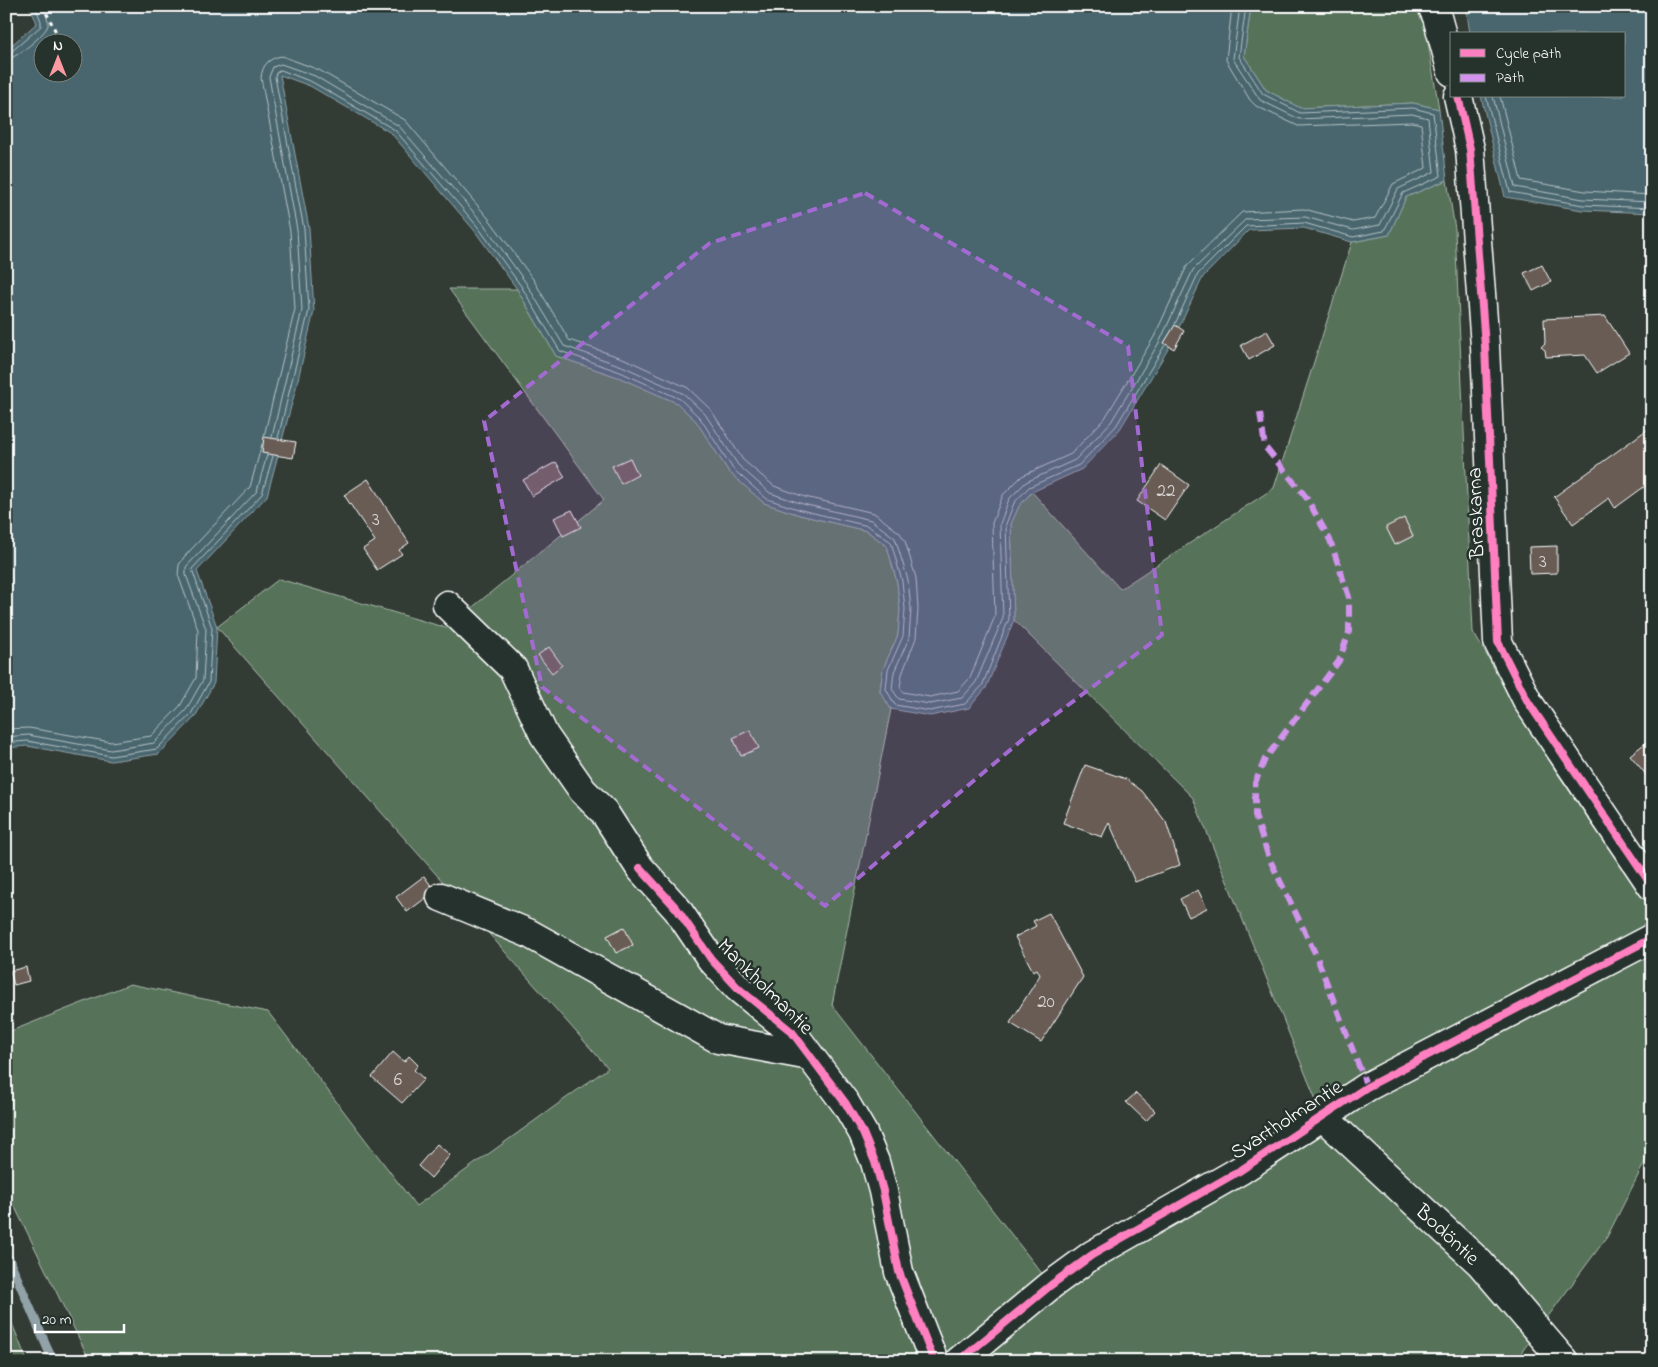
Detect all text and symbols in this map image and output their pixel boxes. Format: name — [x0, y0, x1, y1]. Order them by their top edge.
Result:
north arrow — [32, 32, 82, 82]
legend — [1450, 32, 1626, 98]
text: N — [53, 36, 63, 57]
text: Cycle path — [1496, 43, 1561, 66]
text: Path — [1496, 67, 1524, 89]
street label: Braskarna — [1460, 467, 1494, 560]
house number: 22 — [1157, 478, 1175, 505]
house number: 3 — [372, 507, 380, 534]
house number: 3 — [1539, 549, 1547, 576]
street label: Mankholmantie — [710, 932, 820, 1043]
house number: 20 — [1037, 989, 1055, 1016]
house number: 6 — [394, 1067, 402, 1094]
street label: Svartholmantie — [1225, 1073, 1350, 1168]
street label: Bodöntie — [1407, 1197, 1486, 1274]
scale bar — [35, 1302, 124, 1334]
text: 20 m — [42, 1309, 72, 1331]

